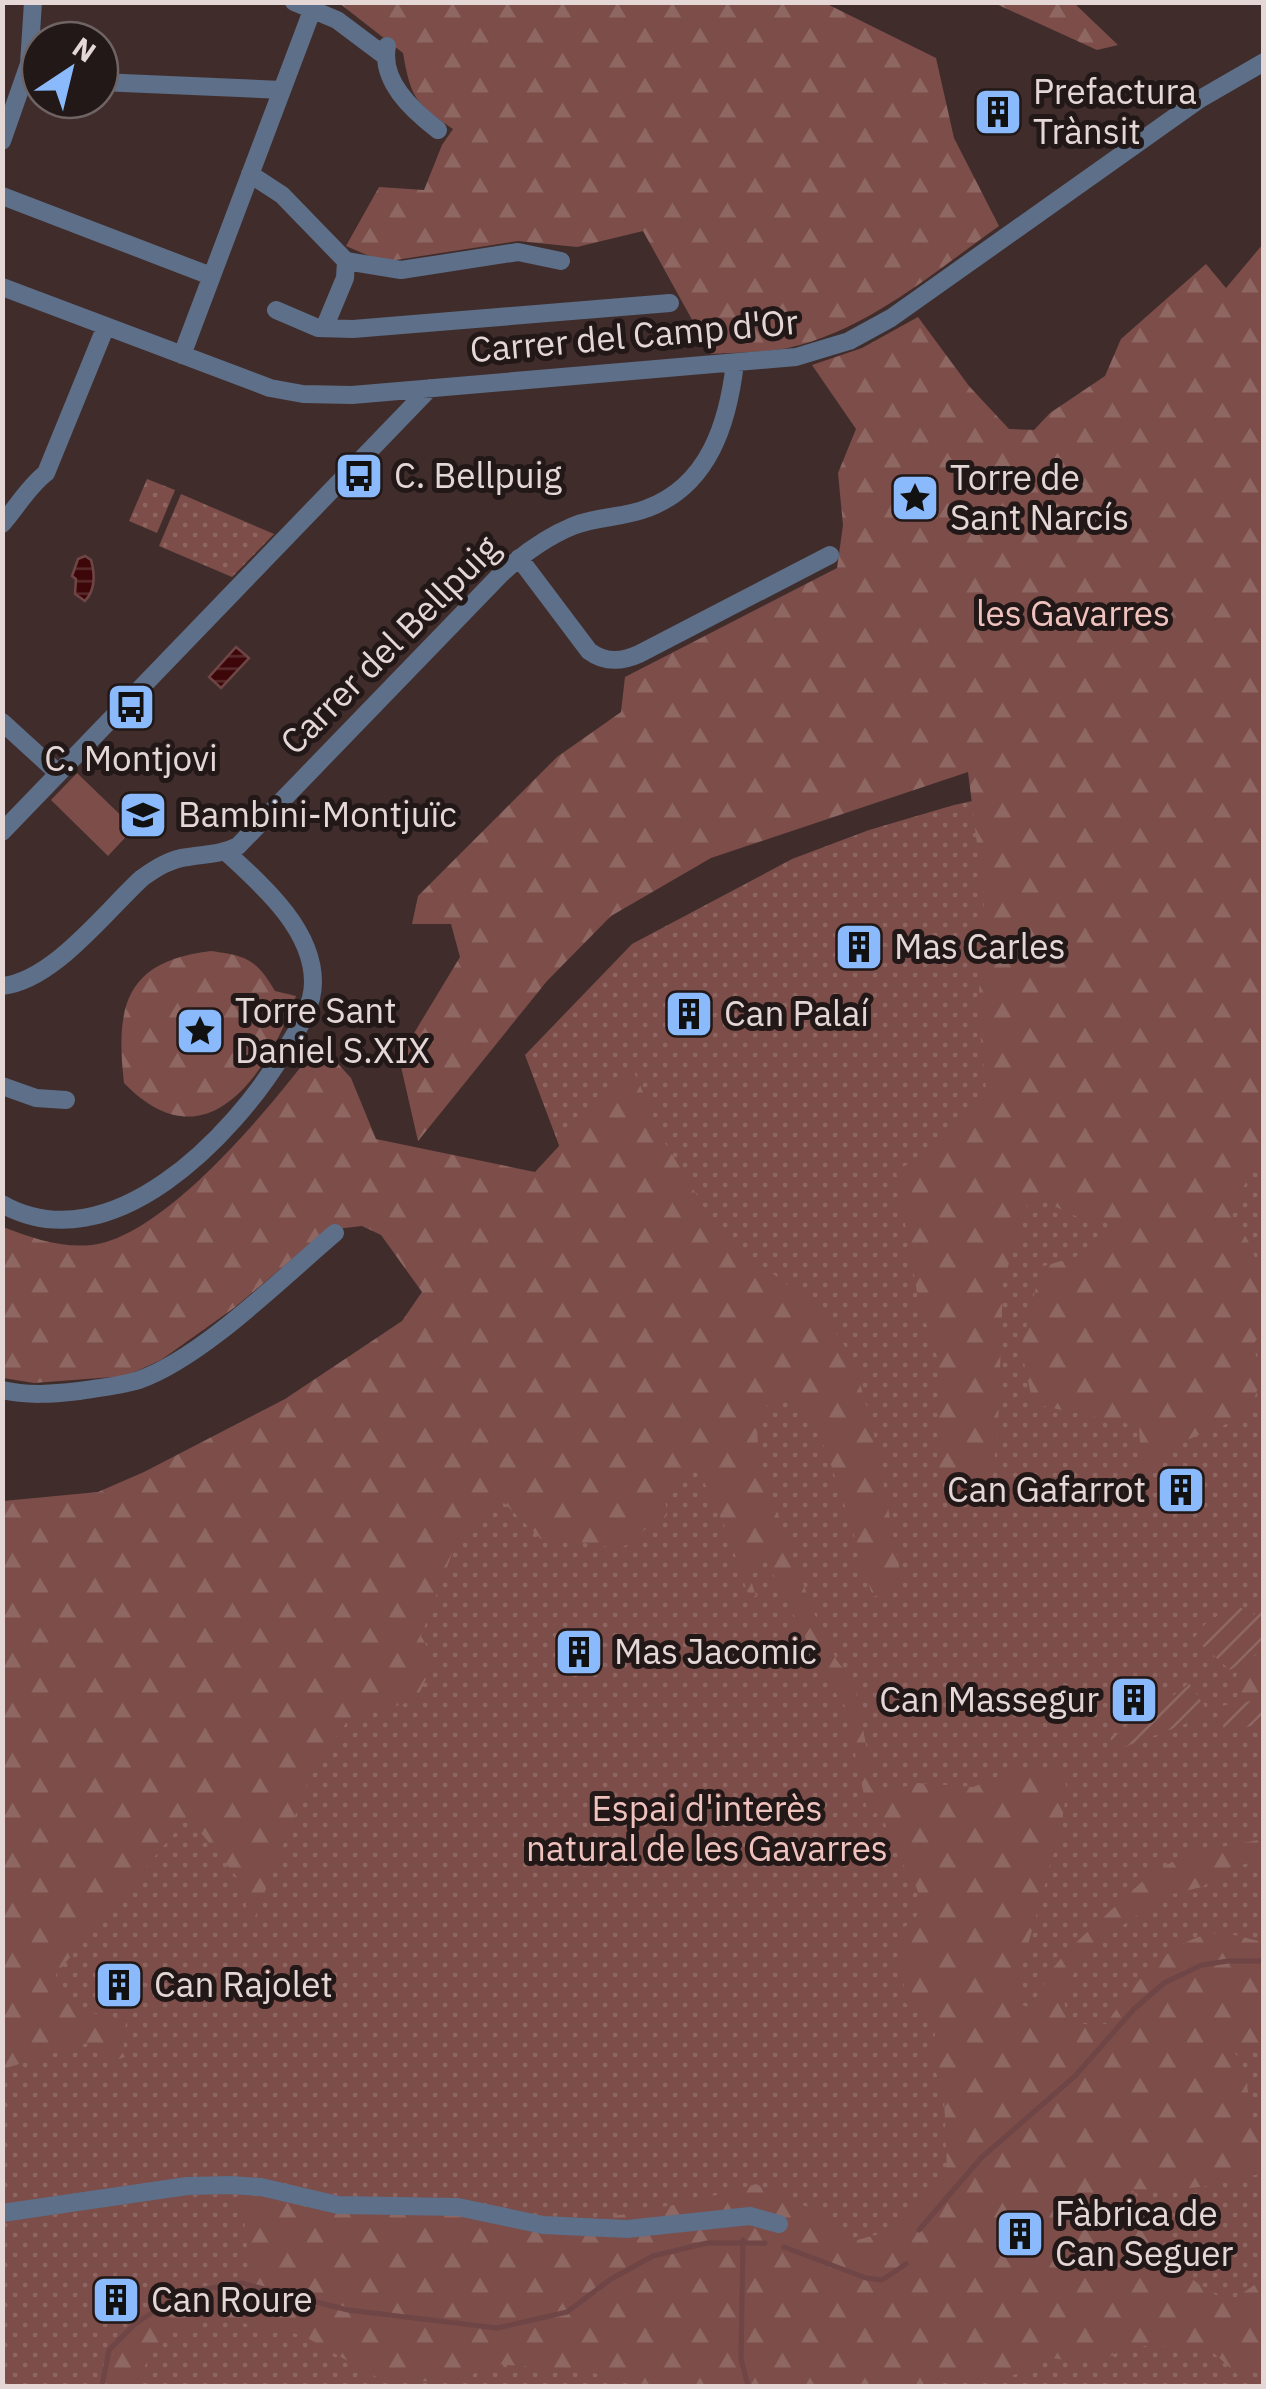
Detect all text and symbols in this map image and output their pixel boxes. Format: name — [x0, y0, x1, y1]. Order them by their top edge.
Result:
north arrow — [20, 20, 120, 120]
text: N — [66, 28, 104, 70]
place label: Prefactura Trànsit — [1033, 68, 1197, 154]
building icon: Prefactura Trànsit — [972, 86, 1024, 138]
street label: Carrer del Camp d'Or — [468, 298, 800, 372]
bus stop icon: C. Bellpuig — [333, 450, 385, 502]
place label: C. Bellpuig — [394, 452, 562, 498]
place label: Torre de Sant Narcís — [950, 454, 1129, 540]
place icon: Torre de Sant Narcís — [889, 472, 941, 524]
street label: Carrer del Bellpuig — [270, 524, 509, 764]
park label: les Gavarres — [976, 590, 1170, 636]
bus stop icon: C. Montjovi — [105, 681, 157, 733]
place label: C. Montjovi — [44, 735, 218, 781]
school or university icon: Bambini-Montjuïc — [117, 789, 169, 841]
place label: Bambini-Montjuïc — [178, 791, 457, 837]
building icon: Mas Carles — [833, 921, 885, 973]
place label: Mas Carles — [894, 923, 1065, 969]
place label: Torre Sant Daniel S.XIX — [235, 987, 430, 1073]
building icon: Can Palaí — [663, 988, 715, 1040]
place label: Can Palaí — [724, 990, 869, 1036]
place icon: Torre Sant Daniel S.XIX — [174, 1005, 226, 1057]
building icon: Can Gafarrot — [1155, 1464, 1207, 1516]
place label: Can Gafarrot — [947, 1466, 1146, 1512]
building icon: Mas Jacomic — [553, 1626, 605, 1678]
place label: Mas Jacomic — [614, 1628, 817, 1674]
building icon: Can Massegur — [1108, 1674, 1160, 1726]
place label: Can Massegur — [879, 1676, 1099, 1722]
park label: Espai d'interès natural de les Gavarres — [526, 1785, 888, 1871]
building icon: Can Rajolet — [93, 1959, 145, 2011]
place label: Can Rajolet — [154, 1961, 333, 2007]
place label: Fàbrica de Can Seguer — [1055, 2190, 1234, 2276]
building icon: Fàbrica de Can Seguer — [994, 2208, 1046, 2260]
building icon: Can Roure — [90, 2274, 142, 2326]
place label: Can Roure — [151, 2276, 313, 2322]

